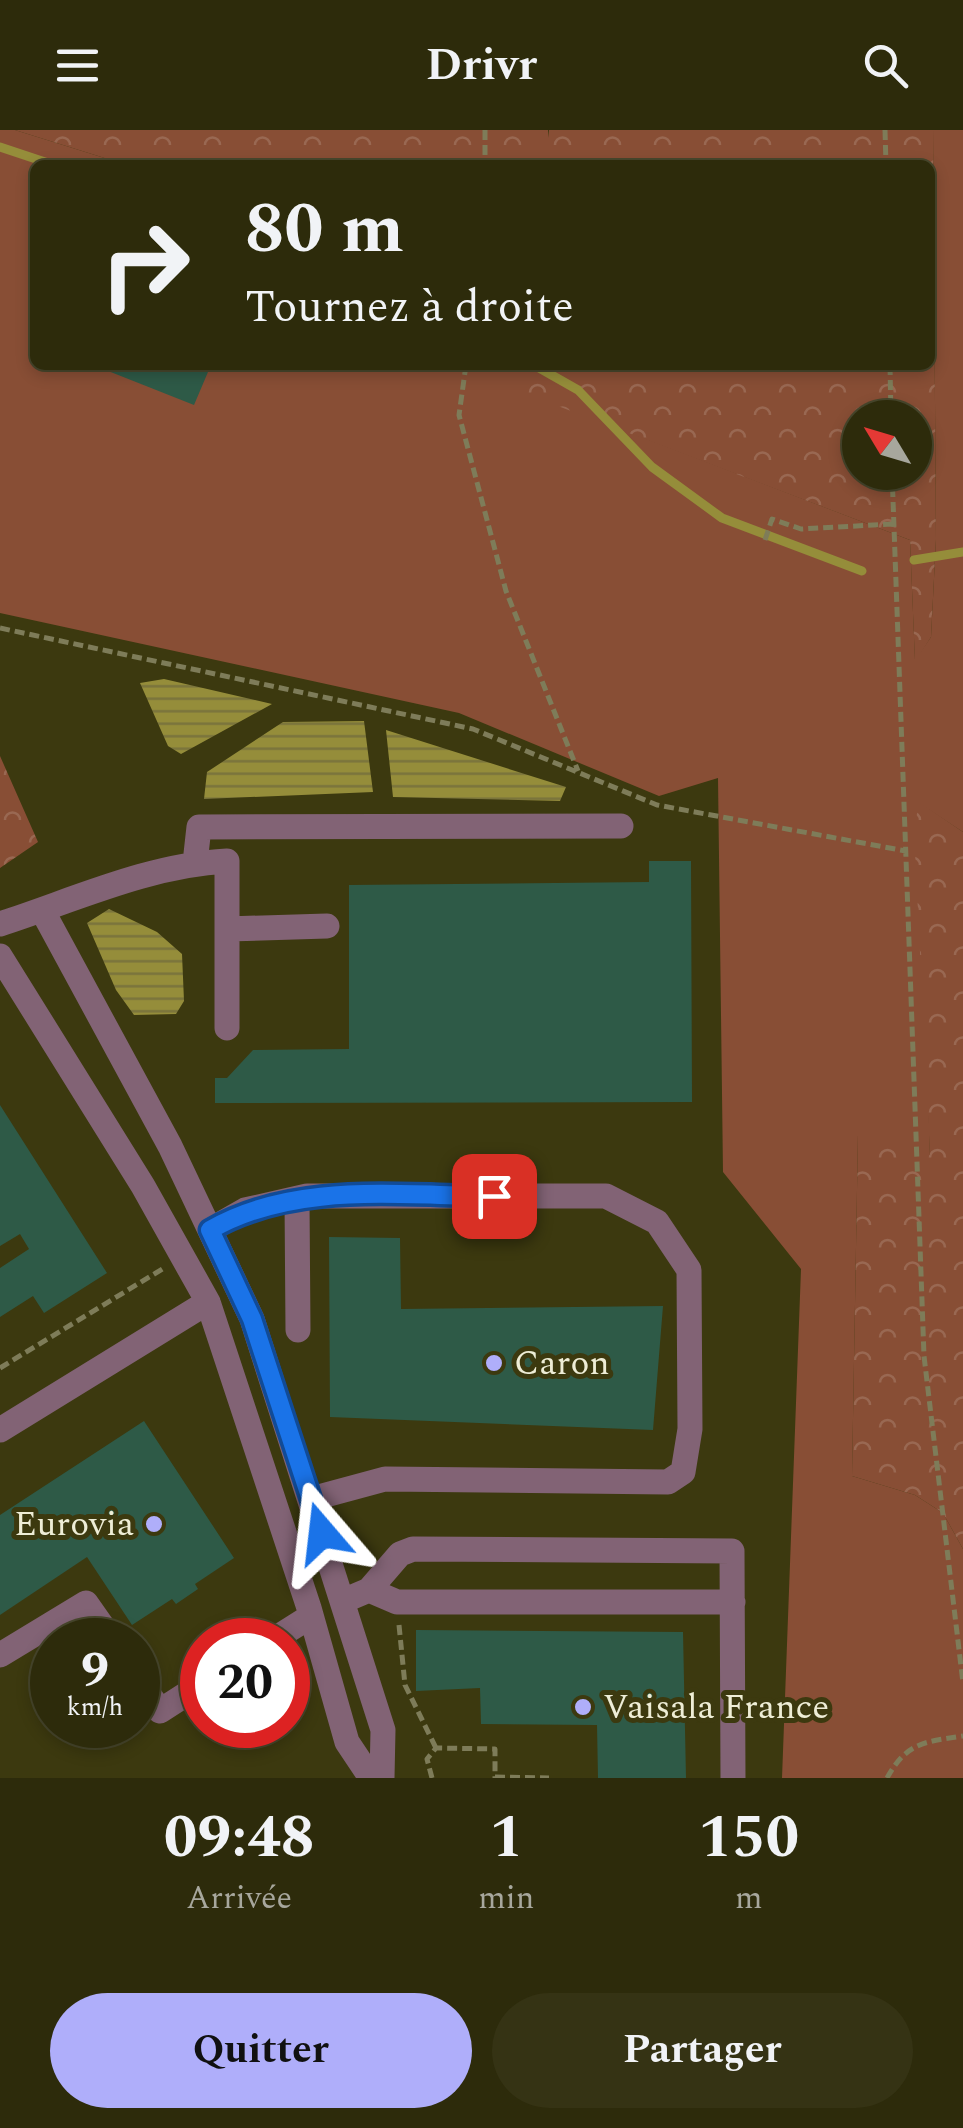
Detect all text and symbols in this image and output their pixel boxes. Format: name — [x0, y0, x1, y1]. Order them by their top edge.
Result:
text: Drivr — [426, 31, 537, 100]
icon: menu — [50, 38, 105, 93]
icon: search — [858, 38, 913, 93]
text: 80 m — [245, 177, 404, 283]
icon: right — [80, 200, 210, 330]
text: Tournez à droite — [245, 273, 574, 342]
north arrow — [842, 400, 932, 490]
map controls — [842, 400, 932, 490]
pin — [452, 1154, 537, 1239]
icon: arrive — [467, 1169, 522, 1224]
place label: Caron — [514, 1337, 610, 1390]
marker: Caron — [483, 1352, 505, 1374]
position arrow — [270, 1481, 374, 1585]
place label: Eurovia — [14, 1498, 134, 1551]
marker: Eurovia — [143, 1513, 165, 1535]
speed limit sign: 20 — [180, 1618, 310, 1748]
text: 9 — [81, 1633, 109, 1709]
place label: Vaisala France — [603, 1681, 829, 1734]
text: km/h — [67, 1689, 123, 1727]
marker: Vaisala France — [572, 1696, 594, 1718]
text: 09:48 — [164, 1792, 315, 1884]
text: 1 — [490, 1792, 523, 1884]
text: 150 — [698, 1792, 799, 1884]
text: Arrivée — [186, 1874, 292, 1923]
text: min — [478, 1874, 534, 1923]
text: m — [735, 1874, 762, 1923]
button: Quitter — [50, 1993, 472, 2108]
button: Partager — [492, 1993, 913, 2108]

